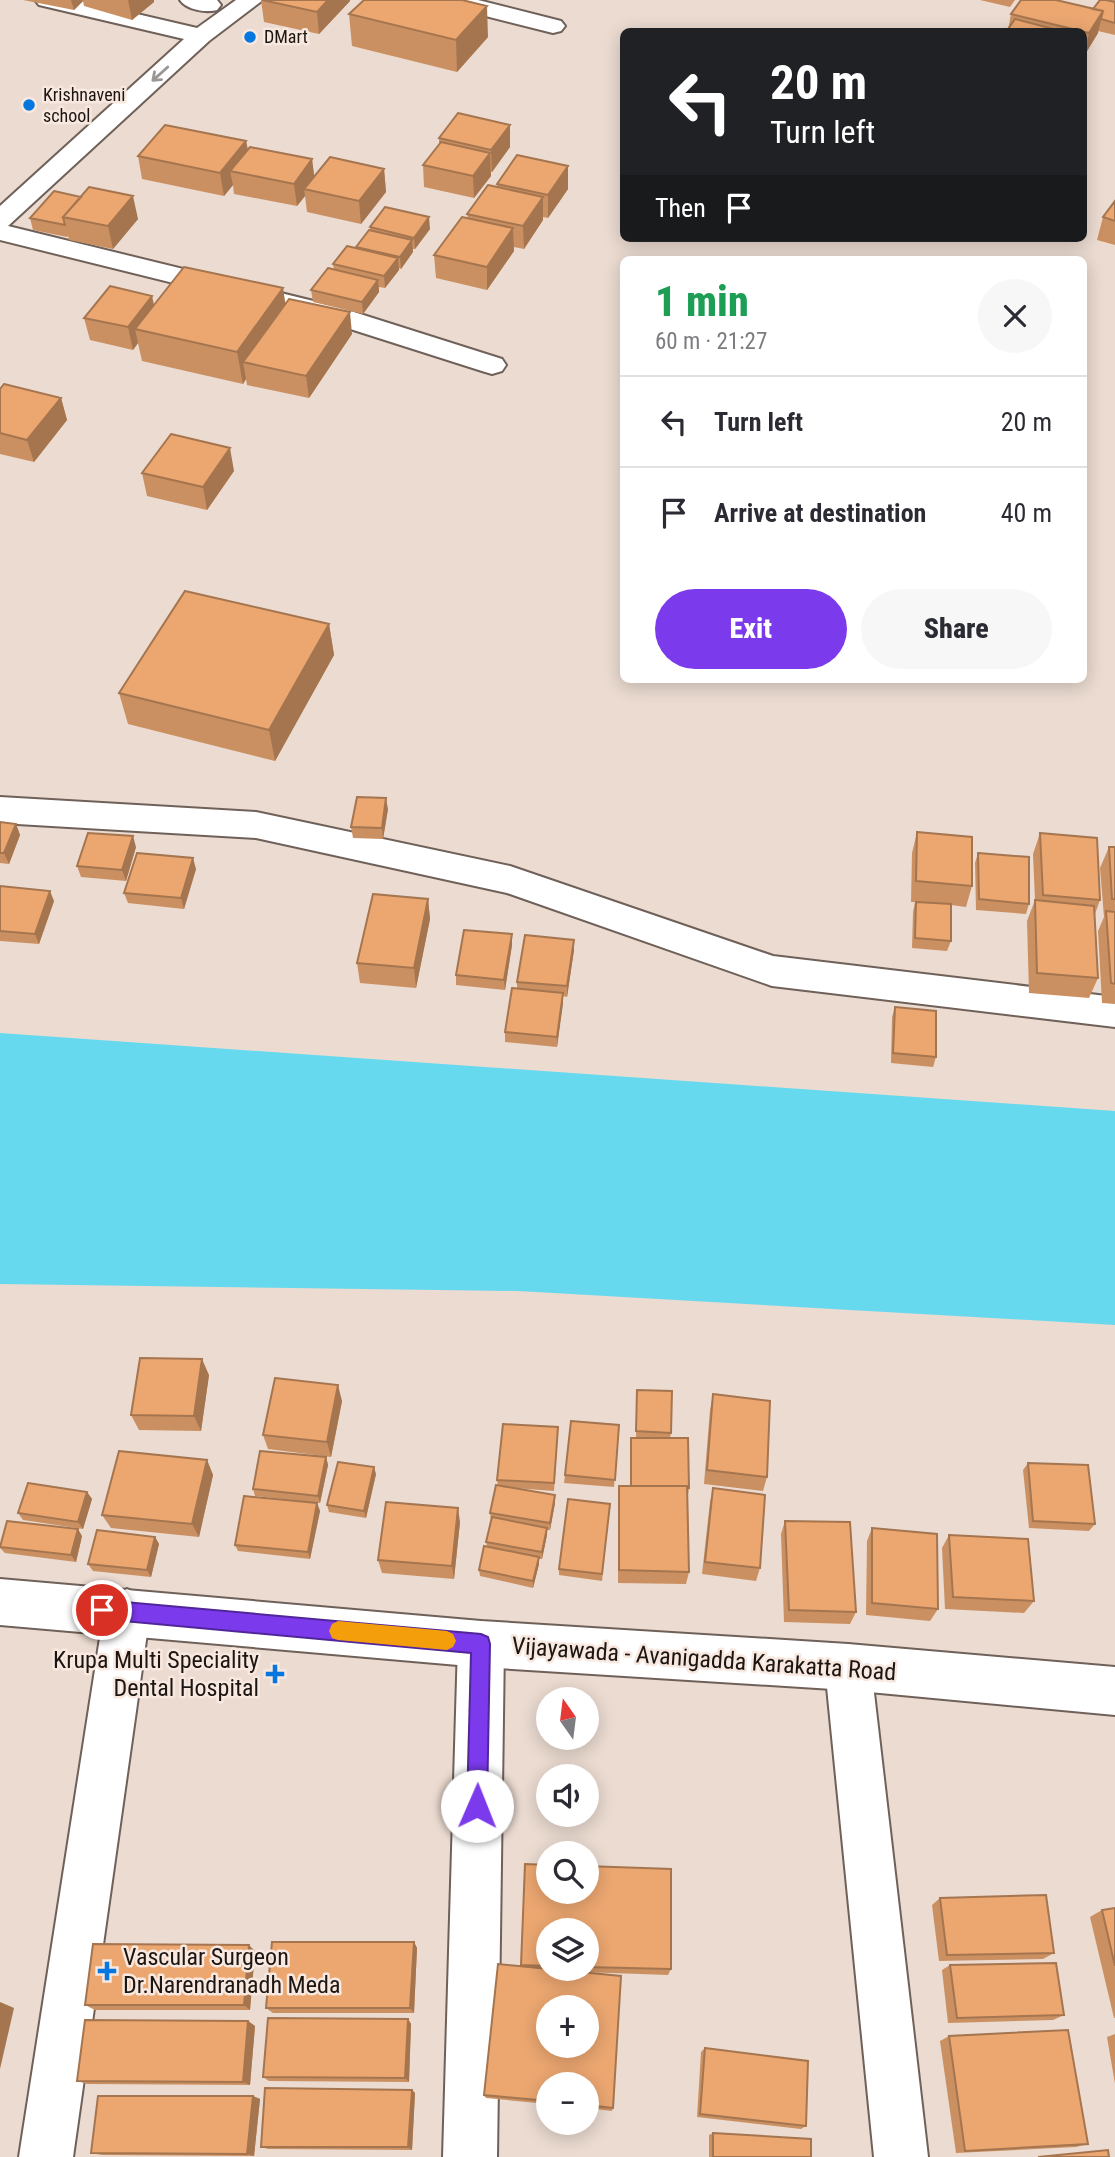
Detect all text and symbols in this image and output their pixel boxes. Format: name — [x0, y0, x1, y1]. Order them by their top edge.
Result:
place label: DMart — [264, 26, 308, 47]
marker: DMart — [242, 29, 258, 45]
text: 20 m — [770, 54, 867, 111]
icon: left — [655, 56, 746, 147]
one-way arrow — [151, 66, 169, 82]
place label: Krishnaveni school — [43, 84, 125, 126]
marker: Krishnaveni school — [21, 97, 37, 113]
text: Turn left — [770, 113, 875, 151]
icon: arrive — [720, 189, 758, 227]
text: Then — [655, 193, 706, 223]
text: 1 min — [655, 277, 749, 326]
button: close — [978, 279, 1052, 353]
text: 60 m · 21:27 — [655, 328, 767, 355]
icon: left — [655, 403, 693, 441]
text: Turn left — [714, 407, 803, 437]
text: 20 m — [1001, 407, 1052, 437]
icon: arrive — [655, 494, 693, 532]
text: Arrive at destination — [714, 498, 926, 528]
text: 40 m — [1001, 498, 1052, 528]
button: Exit — [655, 589, 847, 669]
button: Share — [861, 589, 1052, 669]
pin — [72, 1580, 132, 1640]
icon: arrive — [83, 1591, 121, 1629]
street label: Vijayawada - Avanigadda Karakatta Road — [511, 1632, 897, 1686]
place label: Krupa Multi Speciality Dental Hospital — [53, 1646, 259, 1702]
marker: Krupa Multi Speciality Dental Hospital — [265, 1664, 285, 1684]
north arrow — [536, 1687, 598, 1750]
map controls — [536, 1687, 599, 2135]
button: sound — [536, 1764, 599, 1827]
position arrow — [440, 1769, 514, 1843]
button: search — [536, 1841, 599, 1904]
button: layers — [536, 1918, 599, 1981]
place label: Vascular Surgeon Dr.Narendranadh Meda — [123, 1943, 340, 1999]
marker: Vascular Surgeon Dr.Narendranadh Meda — [97, 1961, 117, 1981]
button: + — [536, 1995, 599, 2058]
button: − — [536, 2072, 599, 2135]

